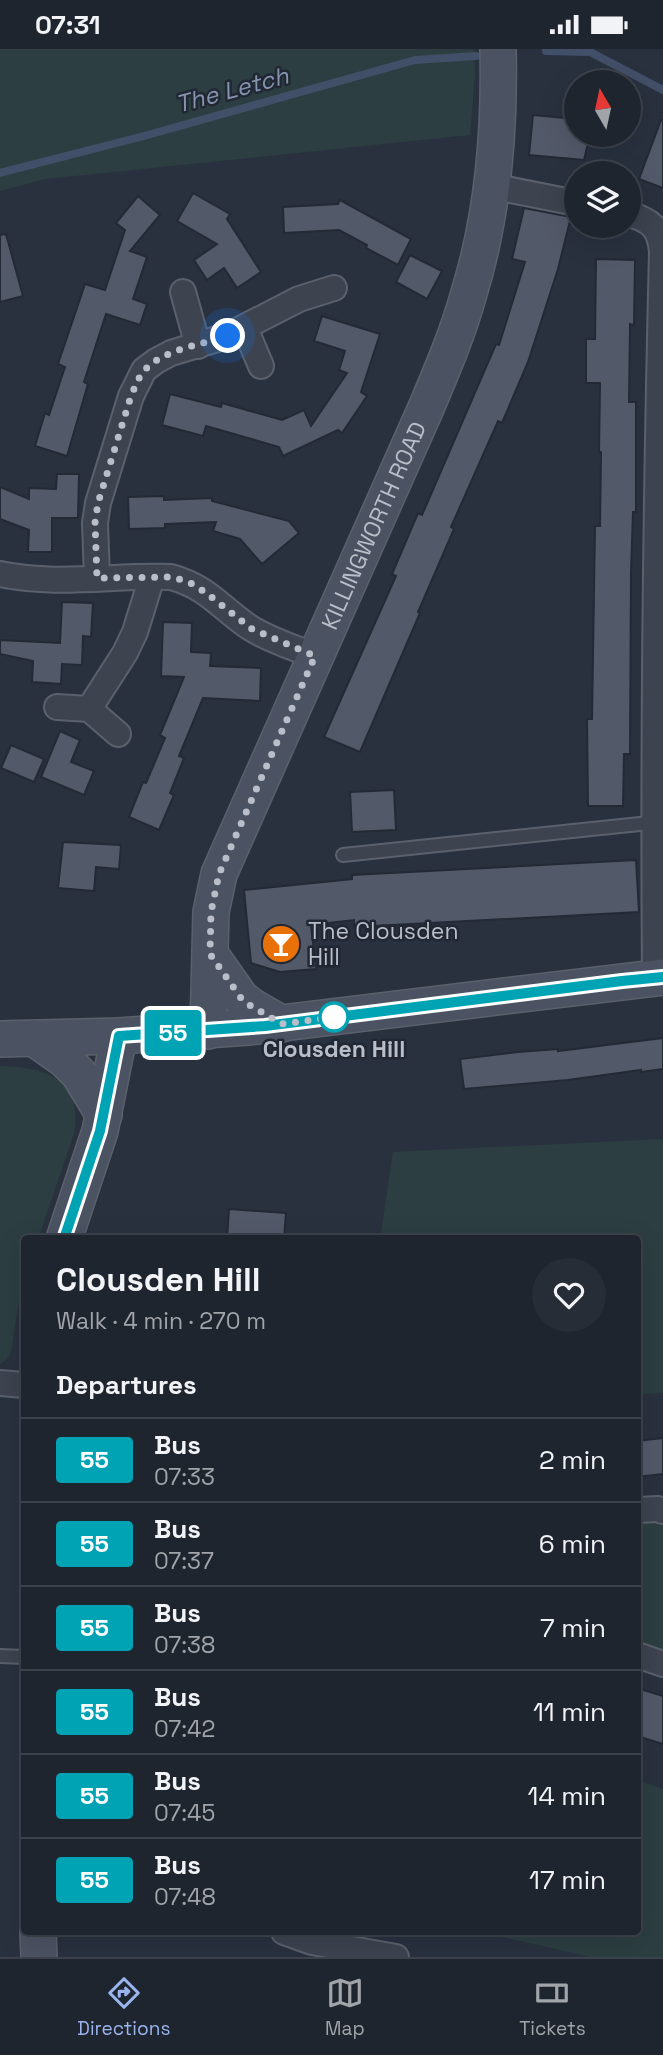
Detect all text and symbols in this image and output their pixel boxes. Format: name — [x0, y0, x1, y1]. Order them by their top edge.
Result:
text: 07:31 — [35, 8, 101, 42]
water label: The Letch — [172, 59, 293, 119]
north arrow — [564, 70, 640, 147]
map controls — [564, 70, 641, 238]
button: layers — [564, 161, 641, 238]
your location — [210, 318, 245, 353]
street label: KILLINGWORTH ROAD — [314, 417, 433, 634]
place label: The Clousden Hill — [308, 916, 459, 972]
bar icon: The Clousden Hill — [260, 923, 302, 965]
marker: Clousden Hill — [319, 1002, 349, 1032]
line badge: 55 — [142, 1010, 204, 1056]
text: 55 — [159, 1017, 187, 1048]
place label: Clousden Hill — [263, 1034, 405, 1064]
button: heart — [532, 1258, 606, 1332]
text: Clousden Hill — [56, 1259, 261, 1301]
text: Walk · 4 min · 270 m — [56, 1306, 266, 1336]
text: Departures — [56, 1368, 197, 1402]
text: Bus — [154, 1428, 201, 1462]
text: 2 min — [539, 1443, 606, 1477]
text: 55 — [80, 1444, 109, 1475]
text: 07:33 — [154, 1462, 215, 1492]
text: Bus — [154, 1512, 201, 1546]
text: 6 min — [539, 1527, 606, 1561]
text: 55 — [80, 1528, 109, 1559]
text: 07:37 — [154, 1546, 214, 1576]
text: Bus — [154, 1596, 201, 1630]
text: 7 min — [540, 1611, 606, 1645]
text: 55 — [80, 1612, 109, 1643]
text: 07:38 — [154, 1630, 215, 1660]
text: Bus — [154, 1680, 201, 1714]
text: 11 min — [533, 1695, 606, 1729]
text: 55 — [80, 1696, 109, 1727]
text: 07:42 — [154, 1714, 215, 1744]
text: Bus — [154, 1764, 201, 1798]
text: 14 min — [528, 1779, 606, 1813]
text: 55 — [80, 1780, 109, 1811]
text: 07:45 — [154, 1798, 215, 1828]
text: Bus — [154, 1848, 201, 1882]
text: 17 min — [529, 1863, 606, 1897]
text: 55 — [80, 1864, 109, 1895]
text: 07:48 — [154, 1882, 216, 1912]
tab: Directions — [77, 1974, 170, 2041]
tab: Map — [325, 1974, 365, 2041]
tab: Tickets — [519, 1974, 586, 2041]

